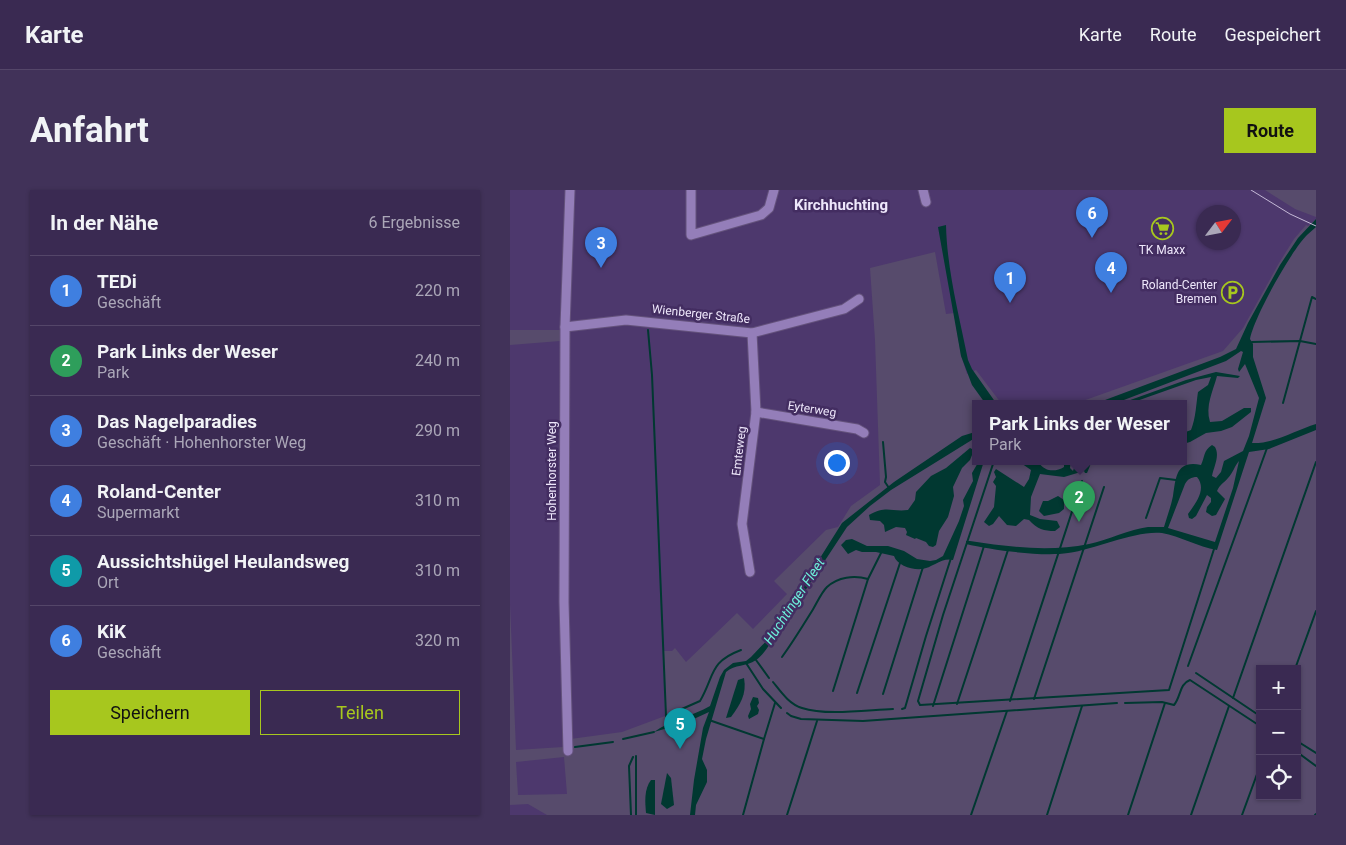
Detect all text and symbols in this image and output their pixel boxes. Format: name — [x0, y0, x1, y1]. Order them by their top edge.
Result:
text: Karte — [25, 21, 84, 49]
text: Karte — [1079, 24, 1122, 45]
text: Route — [1150, 24, 1197, 45]
text: Gespeichert — [1225, 24, 1321, 45]
button: Route — [1224, 108, 1316, 153]
text: Anfahrt — [30, 110, 149, 151]
district label: Kirchhuchting — [794, 196, 888, 214]
pin: 6 — [1076, 197, 1108, 238]
north arrow — [1196, 205, 1241, 250]
text: In der Nähe — [50, 211, 158, 235]
text: 6 Ergebnisse — [368, 213, 460, 232]
supermarket icon: TK Maxx — [1150, 217, 1174, 241]
pin: 3 — [585, 227, 617, 268]
place label: TK Maxx — [1139, 243, 1185, 257]
pin: 4 — [1095, 252, 1127, 293]
pin: 1 — [994, 262, 1026, 303]
text: TEDi — [97, 270, 137, 293]
place label: Roland-Center Bremen — [1141, 278, 1217, 306]
parking icon: Roland-Center Bremen — [1221, 280, 1245, 304]
text: 1 — [61, 281, 71, 300]
text: 220 m — [415, 281, 460, 300]
text: Geschäft — [97, 293, 161, 312]
street label: Wienberger Straße — [651, 302, 751, 326]
text: Park Links der Weser — [97, 340, 278, 363]
text: 2 — [61, 351, 71, 370]
text: 240 m — [415, 351, 460, 370]
text: Park — [97, 363, 129, 382]
street label: Eyterweg — [787, 398, 837, 420]
popup — [972, 400, 1187, 465]
text: Das Nagelparadies — [97, 410, 257, 433]
text: Park Links der Weser — [989, 412, 1170, 435]
text: 3 — [61, 421, 71, 440]
text: 290 m — [415, 421, 460, 440]
street label: Hohenhorster Weg — [545, 421, 559, 521]
street label: Emteweg — [729, 425, 749, 477]
text: Geschäft · Hohenhorster Weg — [97, 433, 306, 452]
text: Park — [989, 435, 1021, 454]
your location — [824, 450, 850, 476]
text: Roland-Center — [97, 480, 221, 503]
pin: 2 — [1063, 481, 1095, 522]
text: 4 — [61, 491, 71, 510]
text: 310 m — [415, 491, 460, 510]
text: Supermarkt — [97, 503, 180, 522]
text: Aussichtshügel Heulandsweg — [97, 550, 349, 573]
water label: Huchtinger Fleet — [760, 554, 828, 647]
text: 5 — [61, 561, 71, 580]
text: 310 m — [415, 561, 460, 580]
text: Ort — [97, 573, 119, 592]
text: KiK — [97, 620, 126, 643]
text: 6 — [61, 631, 71, 650]
text: 320 m — [415, 631, 460, 650]
text: Geschäft — [97, 643, 161, 662]
map controls — [1256, 665, 1301, 800]
button: + — [1256, 665, 1301, 710]
button: Speichern — [50, 690, 250, 735]
button: Teilen — [260, 690, 460, 735]
pin: 5 — [664, 708, 696, 749]
button: − — [1256, 710, 1301, 755]
button: locate — [1256, 755, 1301, 800]

